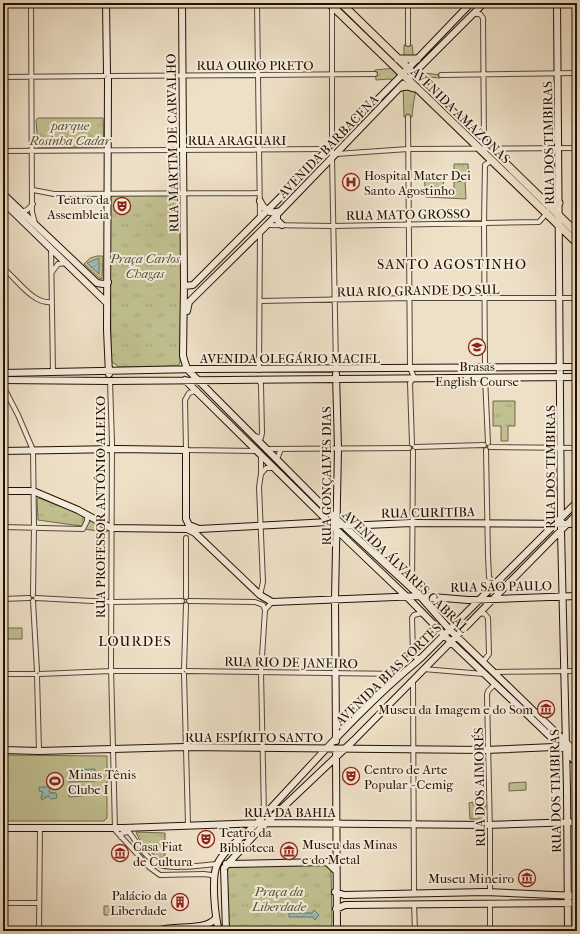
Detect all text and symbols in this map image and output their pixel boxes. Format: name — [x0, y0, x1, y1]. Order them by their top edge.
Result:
street label: RUA MARTIM DE CARVALHO — [163, 53, 182, 233]
street label: RUA OURO PRETO — [197, 58, 313, 73]
street label: AVENIDA AMAZONAS — [407, 63, 514, 167]
street label: RUA DOS TIMBIRAS — [540, 81, 557, 205]
street label: AVENIDA BARBACENA — [275, 91, 382, 202]
park label: parque Rosinha Cadar — [29, 118, 112, 148]
street label: RUA ARAGUARI — [188, 133, 286, 148]
place label: Hospital Mater Dei Santo Agostinho — [364, 168, 471, 198]
hospital icon: Hospital Mater Dei Santo Agostinho — [341, 172, 361, 192]
place label: Teatro da Assembleia — [46, 192, 110, 222]
theatre icon: Teatro da Assembleia — [112, 196, 132, 216]
street label: RUA MATO GROSSO — [346, 206, 470, 223]
park label: Praça Carlos Chagas — [109, 251, 181, 281]
district label: SANTO AGOSTINHO — [377, 256, 527, 273]
street label: RUA RIO GRANDE DO SUL — [337, 282, 500, 299]
school or university icon: Brasas English Course — [467, 337, 487, 357]
street label: AVENIDA OLEGÁRIO MACIEL — [199, 351, 380, 366]
place label: Brasas English Course — [435, 359, 520, 389]
street label: RUA PROFESSOR ANTÔNIO ALEIXO — [93, 396, 108, 618]
street label: RUA DOS TIMBIRAS — [543, 405, 558, 529]
street label: RUA GONÇALVES DIAS — [319, 406, 334, 546]
street label: RUA CURITIBA — [381, 504, 476, 521]
street label: AVENIDA ÁLVARES CABRAL — [339, 506, 472, 636]
street label: RUA SÃO PAULO — [450, 578, 552, 595]
street label: AVENIDA BIAS FORTES — [332, 620, 444, 729]
district label: LOURDES — [98, 633, 172, 650]
street label: RUA RIO DE JANEIRO — [224, 654, 358, 671]
museum icon: Museu da Imagem e do Som — [536, 699, 556, 719]
place label: Museu da Imagem e do Som — [378, 702, 533, 717]
street label: RUA DOS AIMORÉS — [471, 727, 488, 847]
street label: RUA DOS TIMBIRAS — [547, 729, 564, 853]
street label: RUA ESPÍRITO SANTO — [185, 730, 323, 745]
place label: Centro de Arte Popular - Cemig — [364, 762, 454, 792]
theatre icon: Centro de Arte Popular - Cemig — [341, 766, 361, 786]
place label: Minas Tênis Clube I — [68, 767, 136, 797]
sports icon: Minas Tênis Clube I — [45, 771, 65, 791]
street label: RUA DA BAHIA — [244, 805, 336, 820]
place label: Teatro da Biblioteca — [219, 825, 276, 855]
theatre icon: Teatro da Biblioteca — [196, 829, 216, 849]
place label: Museu das Minas e do Metal — [302, 837, 397, 867]
place label: Casa Fiat de Cultura — [133, 839, 193, 869]
museum icon: Museu das Minas e do Metal — [279, 841, 299, 861]
museum icon: Casa Fiat de Cultura — [110, 843, 130, 863]
museum icon: Museu Mineiro — [517, 868, 537, 888]
place label: Museu Mineiro — [428, 871, 514, 886]
park label: Praça da Liberdade — [251, 884, 307, 914]
place label: Palácio da Liberdade — [110, 888, 168, 918]
building icon: Palácio da Liberdade — [170, 892, 190, 912]

